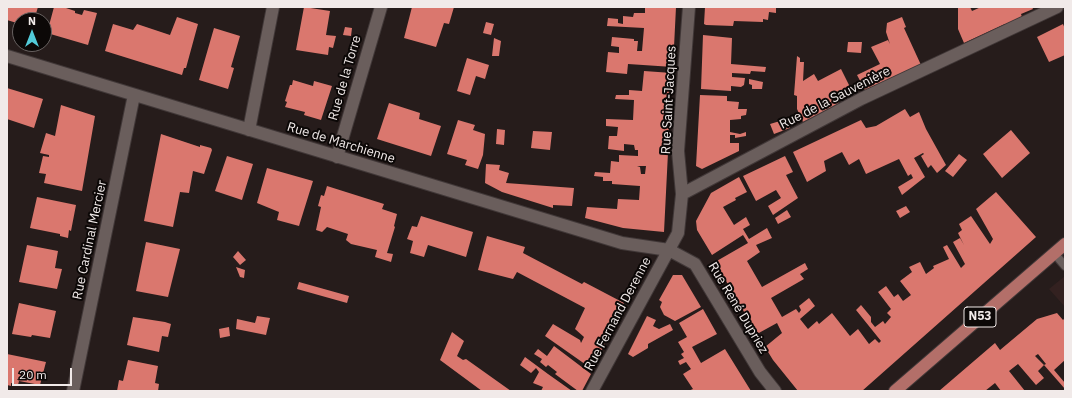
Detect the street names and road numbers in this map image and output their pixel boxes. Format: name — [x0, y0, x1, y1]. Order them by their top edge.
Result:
street label: Rue de la Torre — [325, 34, 365, 122]
street label: Rue Saint-Jacques — [658, 45, 680, 155]
street label: Rue de la Sauvenière — [777, 63, 893, 133]
street label: Rue de Marchienne — [285, 119, 397, 167]
street label: Rue Cardinal Mercier — [70, 179, 110, 301]
street label: Rue Fernand Derenne — [581, 254, 655, 374]
street label: Rue René Dupriez — [705, 260, 771, 356]
road number: N53 — [964, 307, 996, 327]

